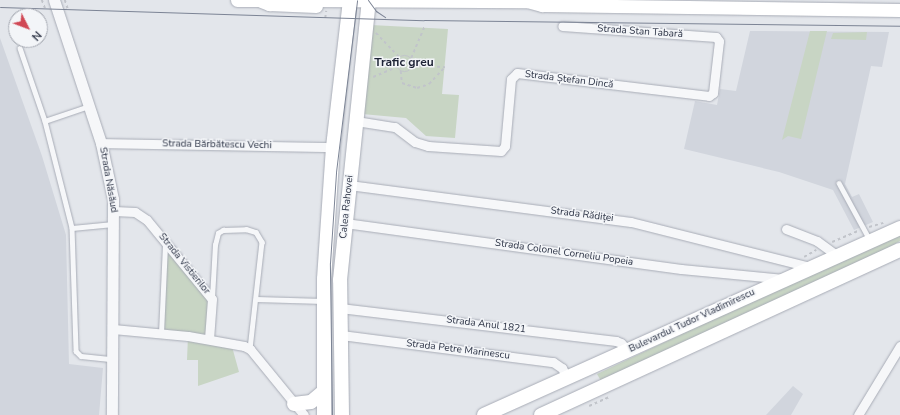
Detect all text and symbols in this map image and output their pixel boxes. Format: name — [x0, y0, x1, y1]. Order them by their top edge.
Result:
north arrow — [8, 8, 48, 48]
street label: Strada Stan Tabară — [597, 23, 683, 41]
text: N — [28, 28, 45, 44]
district label: Trafic greu — [374, 56, 434, 70]
street label: Strada Ștefan Dincă — [524, 69, 614, 91]
street label: Strada Bărbătescu Vechi — [162, 138, 272, 152]
street label: Strada Năsăud — [96, 146, 120, 214]
street label: Calea Rahovei — [338, 175, 356, 239]
street label: Strada Rădiței — [550, 205, 614, 225]
street label: Strada Vistierilor — [156, 231, 212, 297]
street label: Strada Colonel Corneliu Popeia — [494, 237, 634, 269]
street label: Bulevardul Tudor Vladimirescu — [627, 286, 757, 356]
street label: Strada Anul 1821 — [445, 314, 527, 336]
street label: Strada Petre Marinescu — [406, 338, 510, 362]

